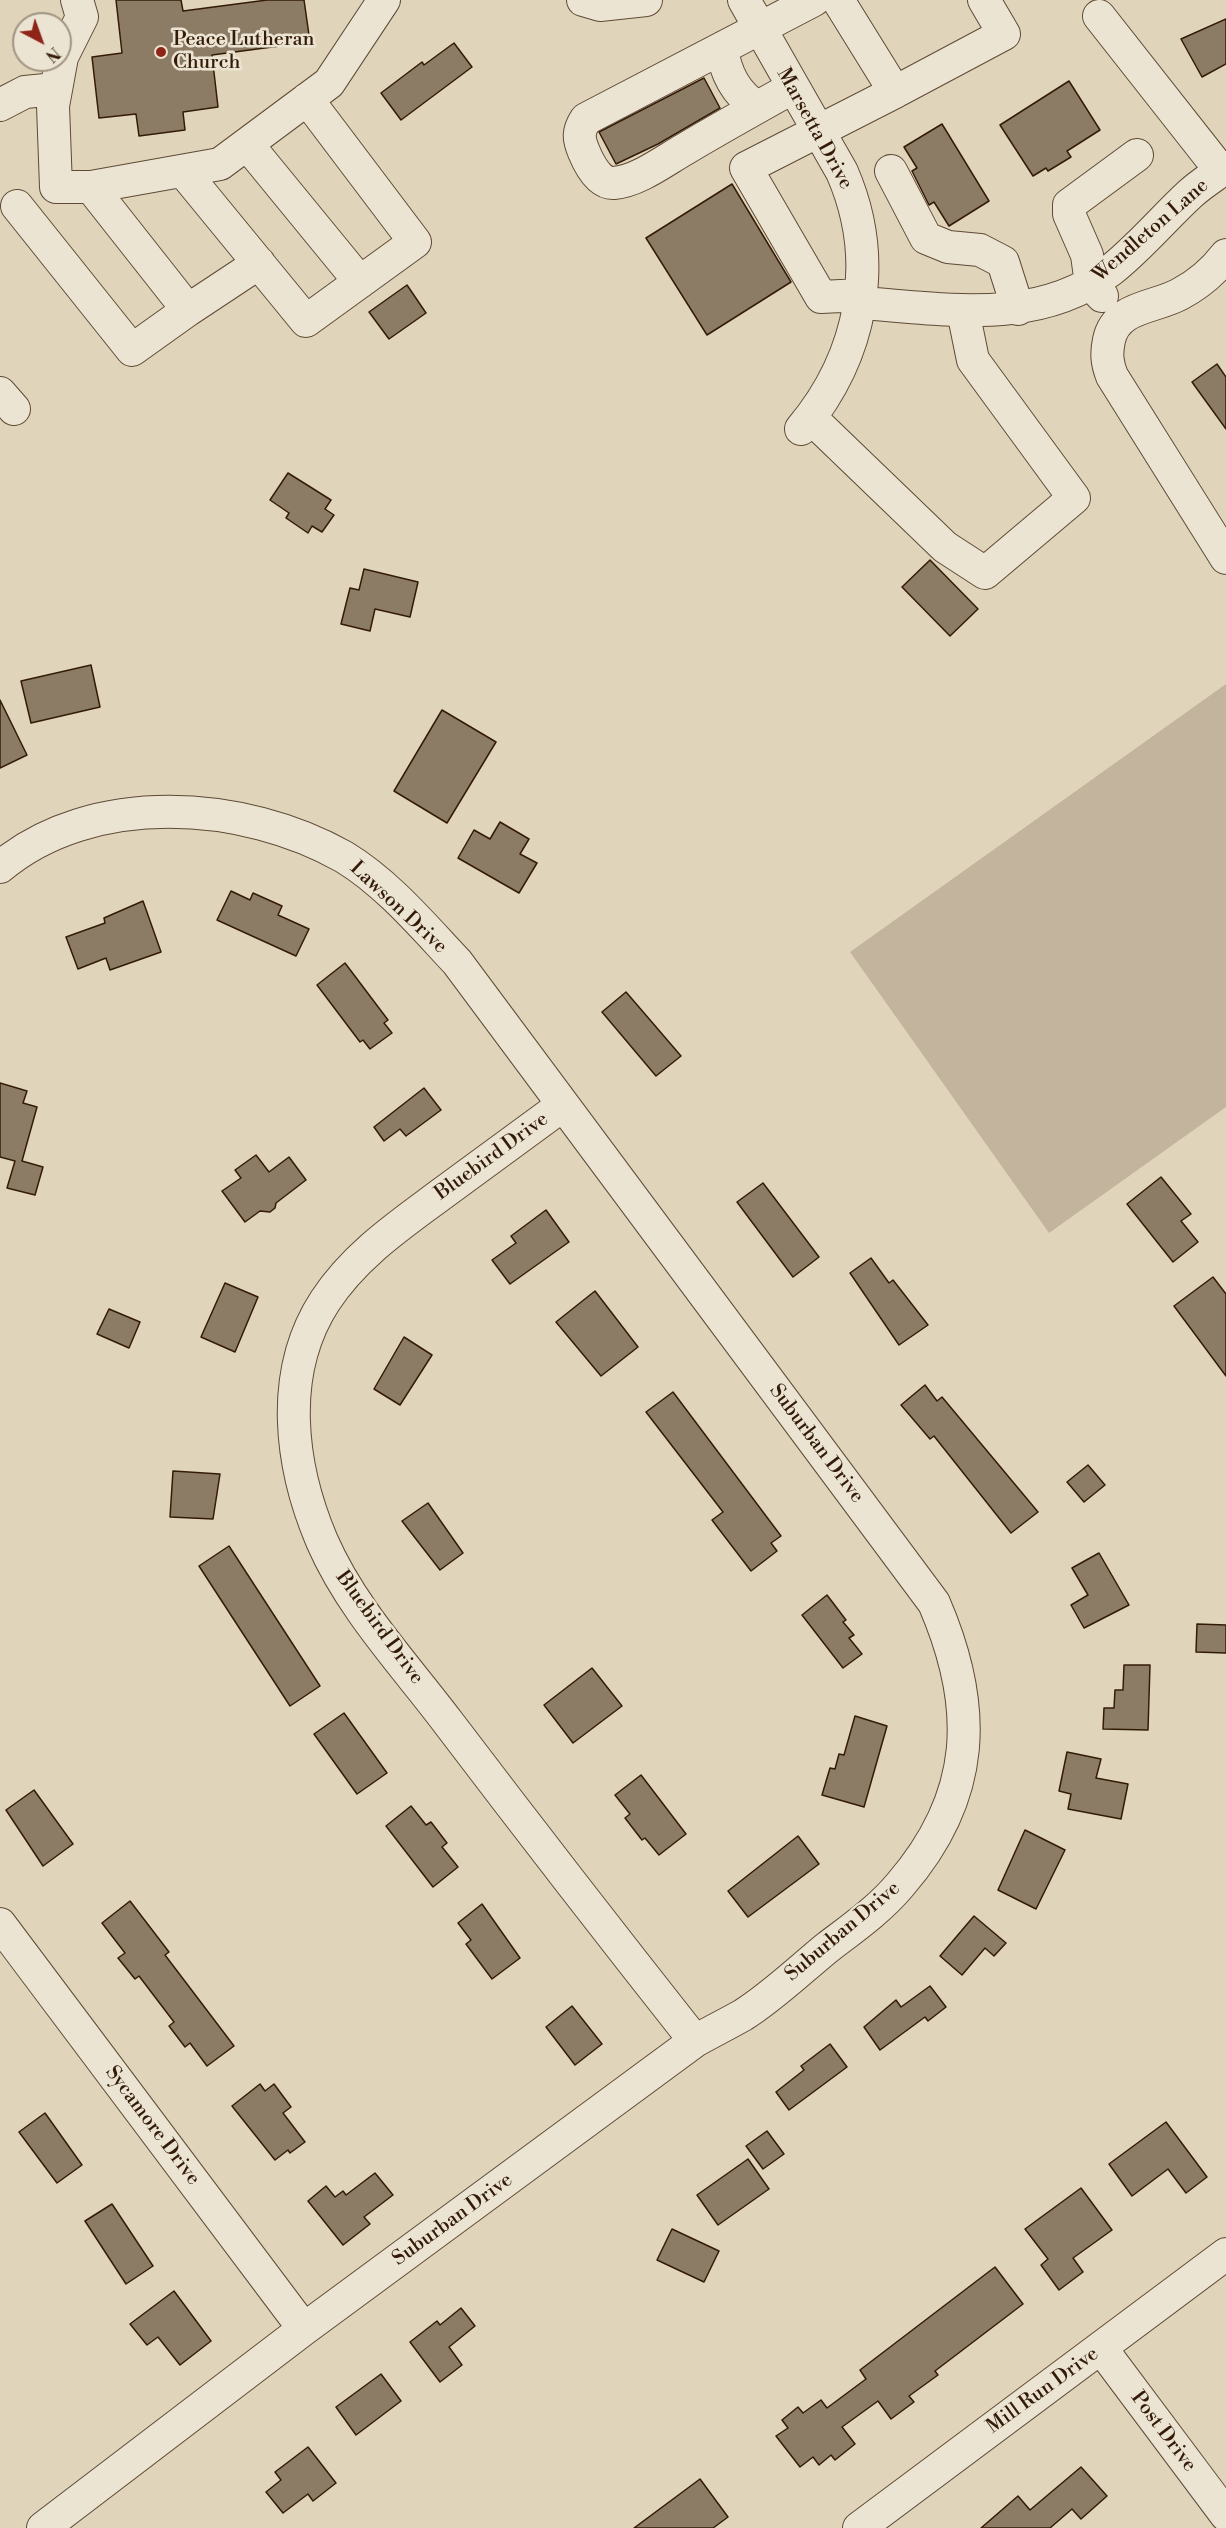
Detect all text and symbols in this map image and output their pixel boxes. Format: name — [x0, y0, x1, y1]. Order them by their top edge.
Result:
north arrow — [12, 12, 72, 72]
place label: Peace Lutheran Church — [173, 28, 315, 75]
text: N — [41, 42, 64, 66]
marker: Peace Lutheran Church — [154, 45, 168, 59]
street label: Marsetta Drive — [771, 64, 857, 194]
street label: Wendleton Lane — [1088, 174, 1214, 288]
street label: Lawson Drive — [344, 857, 452, 959]
street label: Bluebird Drive — [431, 1108, 553, 1206]
street label: Suburban Drive — [763, 1380, 869, 1508]
street label: Bluebird Drive — [330, 1567, 428, 1689]
street label: Suburban Drive — [781, 1877, 905, 1987]
street label: Sycamore Drive — [99, 2062, 205, 2190]
street label: Suburban Drive — [388, 2168, 518, 2272]
street label: Mill Run Drive — [982, 2342, 1104, 2440]
street label: Post Drive — [1125, 2387, 1201, 2477]

